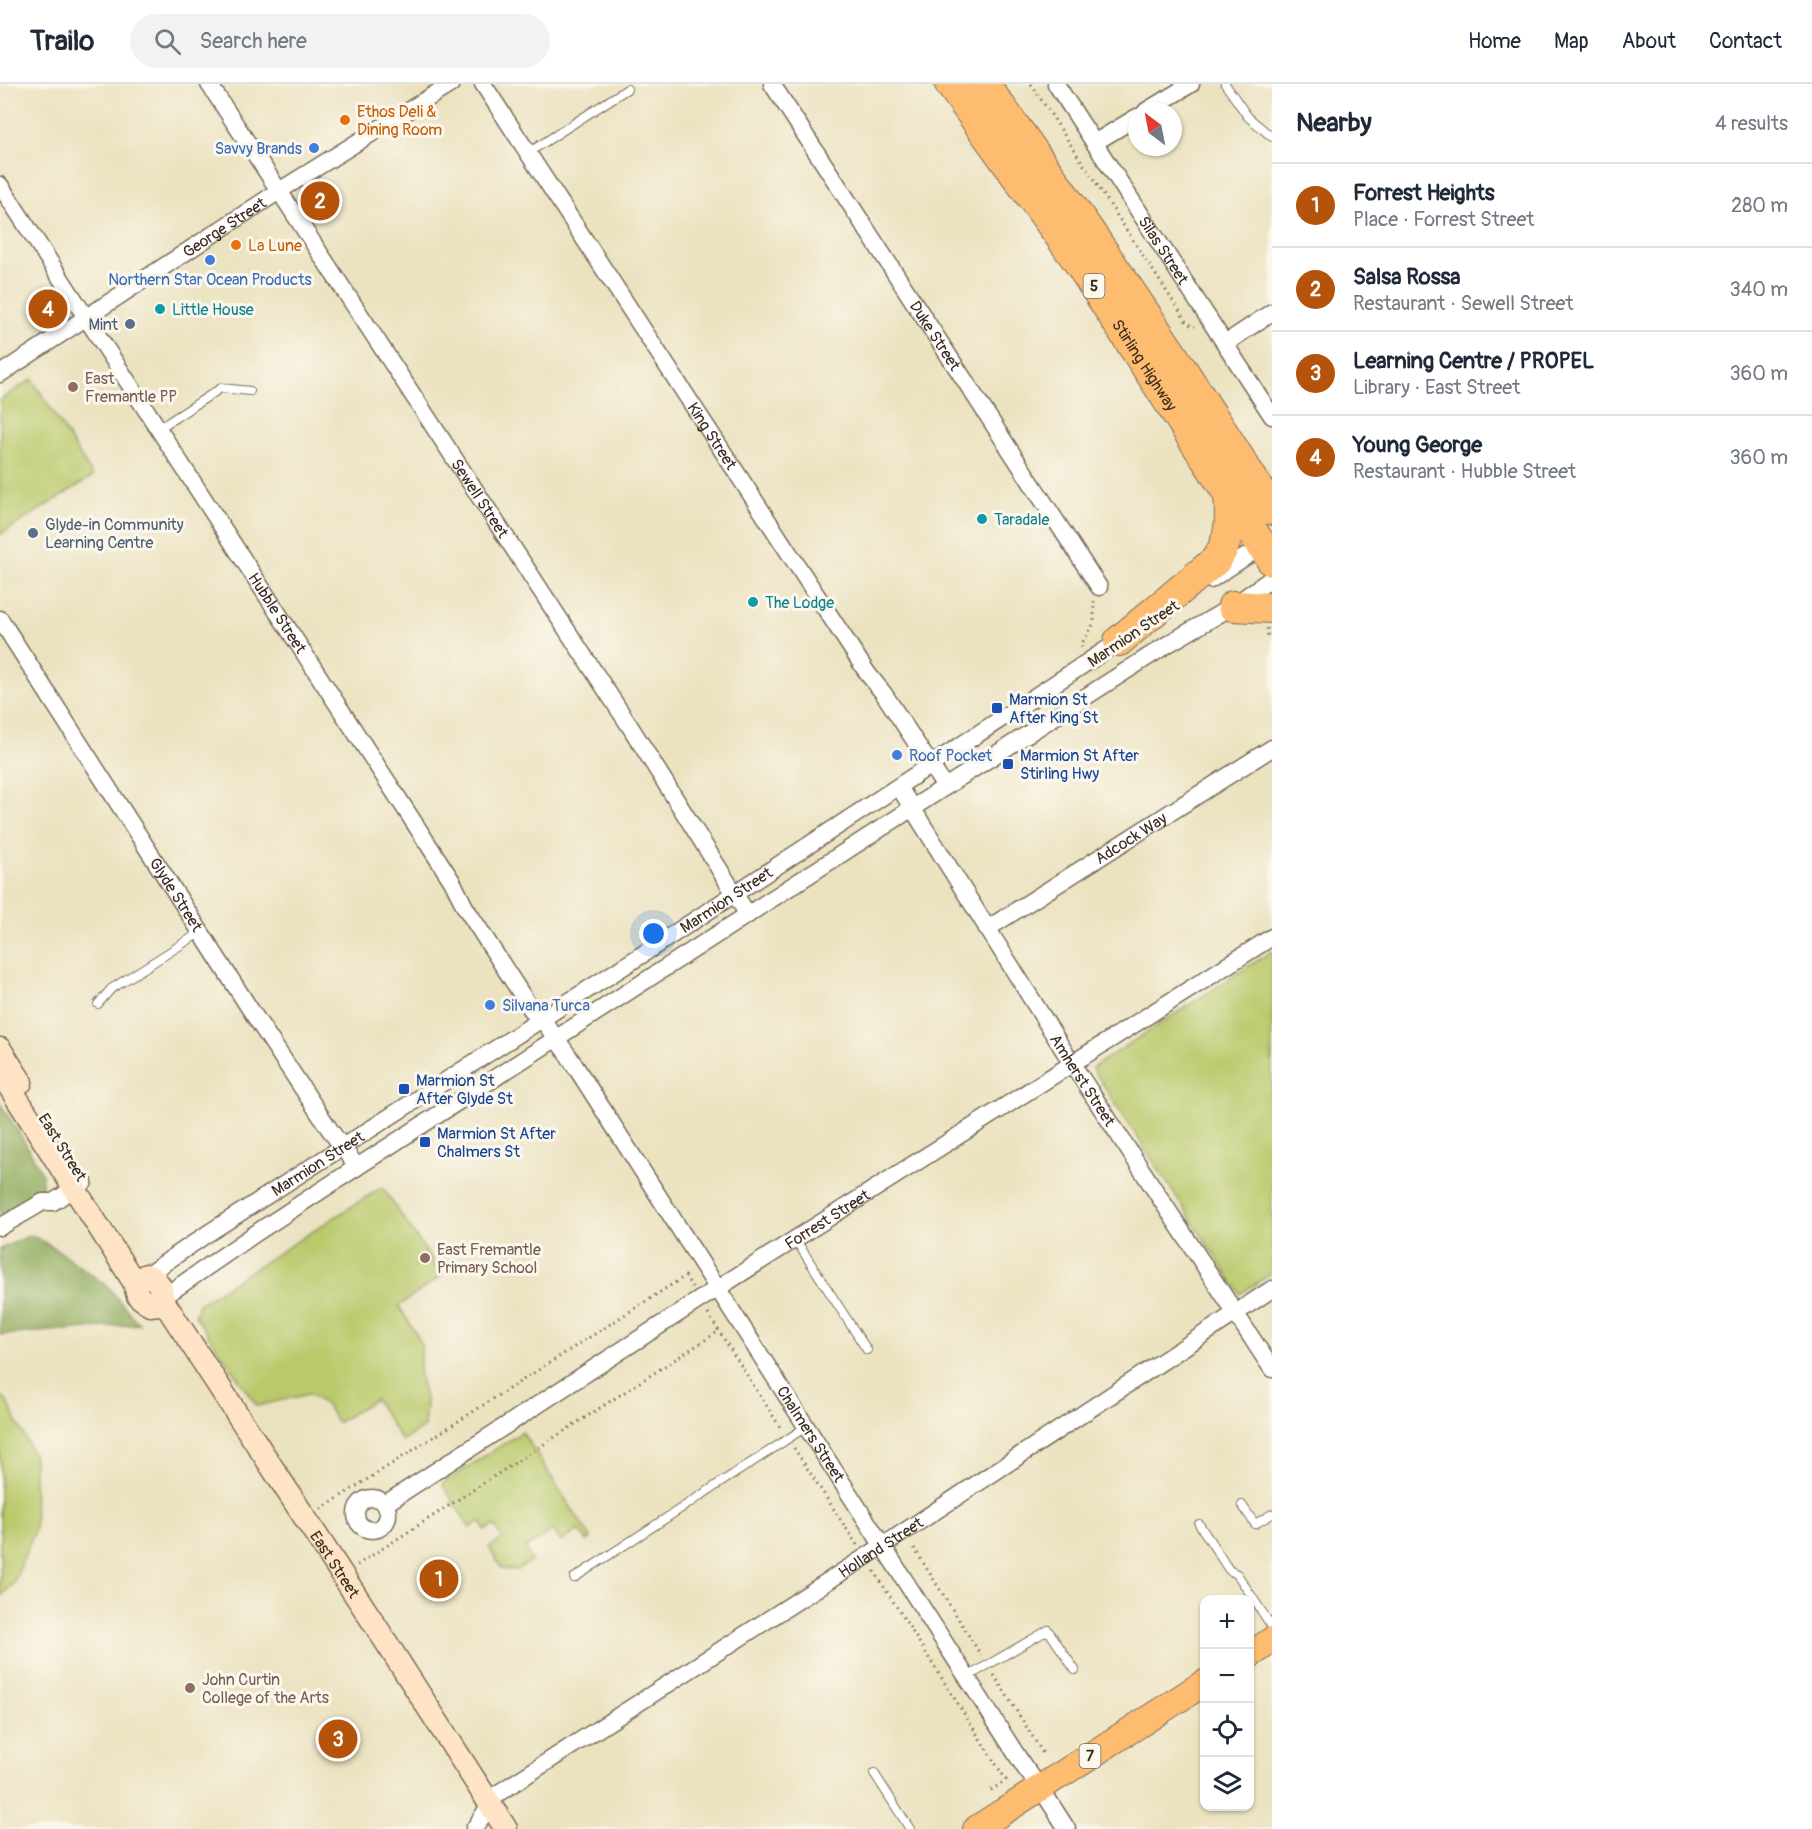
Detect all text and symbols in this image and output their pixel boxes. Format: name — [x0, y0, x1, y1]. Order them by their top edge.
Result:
search box — [130, 14, 550, 68]
text: Trailo — [30, 24, 94, 59]
icon: search — [151, 25, 184, 58]
text: Search here — [199, 27, 307, 55]
text: Home — [1468, 28, 1521, 55]
text: Map — [1554, 28, 1589, 55]
text: About — [1622, 28, 1676, 55]
text: Contact — [1709, 28, 1782, 55]
place label: Ethos Deli & Dining Room — [357, 102, 442, 140]
north arrow — [1128, 102, 1182, 156]
text: Nearby — [1296, 107, 1372, 139]
text: 4 results — [1715, 111, 1788, 136]
marker: Ethos Deli & Dining Room — [338, 113, 352, 127]
place label: Savvy Brands — [215, 139, 302, 159]
marker: Savvy Brands — [307, 141, 321, 155]
pin: 2 — [300, 178, 340, 224]
text: Forrest Heights — [1353, 179, 1495, 207]
street label: George Street — [179, 193, 271, 262]
text: 1 — [1312, 193, 1319, 218]
text: 280 m — [1731, 193, 1788, 218]
text: Place · Forrest Street — [1353, 207, 1534, 232]
street label: Silas Street — [1134, 213, 1193, 289]
place label: La Lune — [248, 236, 302, 256]
marker: La Lune — [229, 238, 243, 252]
marker: Northern Star Ocean Products — [203, 253, 217, 267]
text: Salsa Rossa — [1353, 263, 1461, 291]
place label: Northern Star Ocean Products — [108, 270, 312, 290]
road number: 5 — [1084, 274, 1104, 298]
text: 2 — [1310, 277, 1321, 302]
text: 340 m — [1729, 277, 1788, 302]
pin: 4 — [28, 286, 68, 332]
text: Restaurant · Sewell Street — [1353, 291, 1574, 316]
street label: Duke Street — [905, 297, 965, 375]
place label: Little House — [172, 300, 254, 320]
marker: Little House — [153, 302, 167, 316]
place label: Mint — [88, 315, 119, 335]
street label: Stirling Highway — [1107, 316, 1181, 415]
marker: Mint — [123, 317, 137, 331]
text: Learning Centre / PROPEL — [1353, 347, 1594, 375]
text: 3 — [1310, 361, 1321, 386]
text: 360 m — [1729, 361, 1788, 386]
place label: East Fremantle PP — [85, 369, 177, 407]
text: Library · East Street — [1353, 375, 1520, 400]
marker: East Fremantle PP — [66, 380, 80, 394]
street label: King Street — [682, 399, 741, 474]
text: Young George — [1353, 431, 1482, 459]
text: 4 — [1310, 445, 1321, 470]
text: 360 m — [1729, 445, 1788, 470]
street label: Sewell Street — [446, 455, 513, 542]
text: Restaurant · Hubble Street — [1353, 459, 1576, 484]
place label: Taradale — [994, 510, 1050, 530]
marker: Taradale — [975, 512, 989, 526]
place label: Glyde-in Community Learning Centre — [45, 515, 184, 553]
marker: Glyde-in Community Learning Centre — [26, 526, 40, 540]
street label: Hubble Street — [243, 569, 311, 658]
place label: The Lodge — [765, 593, 834, 613]
marker: The Lodge — [746, 595, 760, 609]
street label: Marmion Street — [1084, 596, 1184, 672]
place label: Marmion St After King St — [1009, 690, 1099, 728]
marker: Marmion St After King St — [990, 701, 1004, 715]
place label: Roof Pocket — [909, 746, 993, 766]
place label: Marmion St After Stirling Hwy — [1020, 746, 1139, 784]
marker: Roof Pocket — [890, 748, 904, 762]
marker: Marmion St After Stirling Hwy — [1001, 757, 1015, 771]
street label: Adcock Way — [1091, 808, 1171, 869]
street label: Glyde Street — [145, 854, 207, 936]
street label: Marmion Street — [677, 863, 777, 938]
your location — [639, 919, 668, 948]
place label: Silvana Turca — [502, 996, 590, 1016]
marker: Silvana Turca — [483, 998, 497, 1012]
street label: Amherst Street — [1045, 1031, 1120, 1131]
place label: Marmion St After Glyde St — [416, 1071, 513, 1109]
marker: Marmion St After Glyde St — [397, 1082, 411, 1096]
street label: East Street — [33, 1110, 91, 1186]
place label: Marmion St After Chalmers St — [437, 1124, 556, 1162]
street label: Marmion Street — [268, 1126, 369, 1201]
marker: Marmion St After Chalmers St — [418, 1135, 432, 1149]
street label: Forrest Street — [781, 1185, 874, 1254]
place label: East Fremantle Primary School — [437, 1240, 541, 1278]
marker: East Fremantle Primary School — [418, 1251, 432, 1265]
street label: Chalmers Street — [772, 1382, 849, 1487]
street label: Holland Street — [835, 1513, 928, 1583]
street label: East Street — [305, 1527, 364, 1602]
pin: 1 — [420, 1556, 458, 1602]
map controls — [1200, 1595, 1254, 1811]
button: + — [1200, 1595, 1254, 1649]
button: − — [1200, 1649, 1254, 1703]
place label: John Curtin College of the Arts — [202, 1670, 329, 1708]
marker: John Curtin College of the Arts — [183, 1681, 197, 1695]
button: locate — [1200, 1703, 1254, 1757]
pin: 3 — [318, 1716, 358, 1762]
road number: 7 — [1080, 1744, 1100, 1768]
button: layers — [1200, 1757, 1254, 1811]

